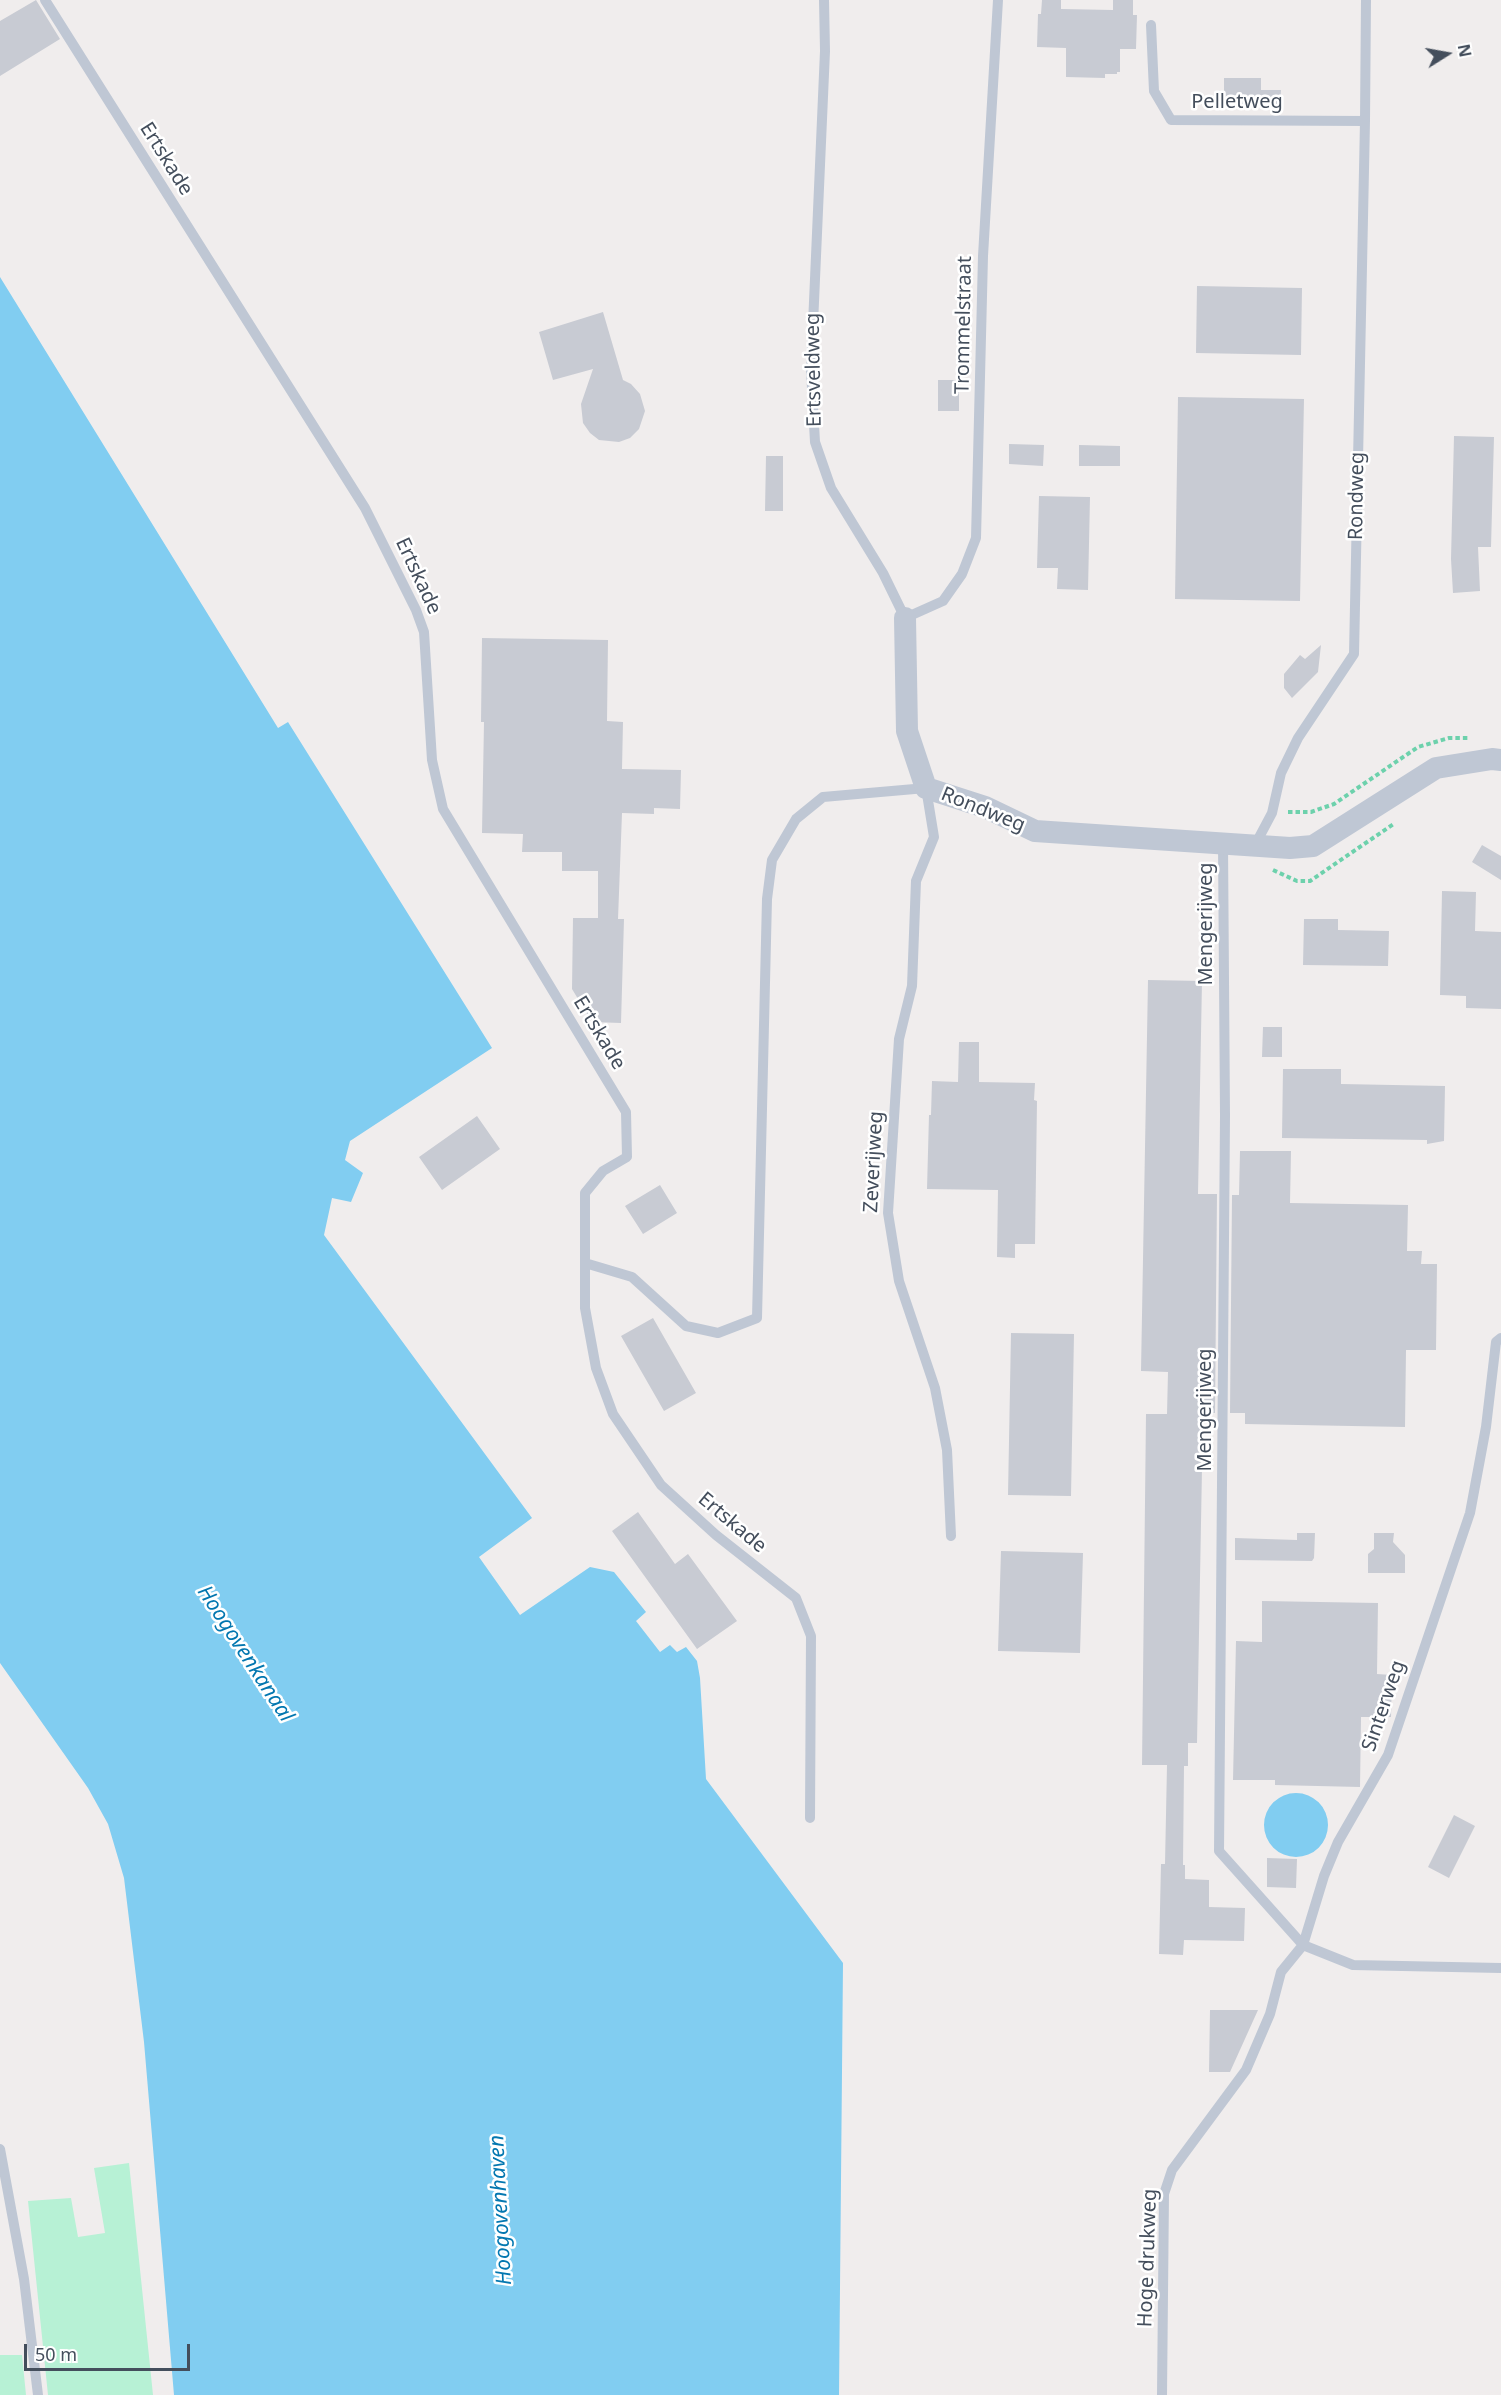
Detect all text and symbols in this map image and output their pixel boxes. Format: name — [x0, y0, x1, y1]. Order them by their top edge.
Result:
north arrow — [1417, 24, 1477, 84]
text: N — [1453, 42, 1477, 59]
street label: Pelletweg — [1191, 90, 1283, 114]
street label: Ertskade — [134, 118, 198, 200]
street label: Trommelstraat — [951, 256, 977, 394]
street label: Ertsveldweg — [801, 313, 827, 427]
street label: Rondweg — [1344, 452, 1370, 540]
street label: Ertskade — [390, 534, 446, 618]
street label: Rondweg — [937, 782, 1029, 838]
street label: Mengerijweg — [1194, 862, 1218, 986]
street label: Ertskade — [568, 992, 630, 1074]
street label: Zeverijweg — [859, 1111, 889, 1213]
street label: Mengerijweg — [1193, 1348, 1217, 1472]
street label: Ertskade — [693, 1488, 771, 1558]
water label: Hoogovenkanaal — [191, 1581, 299, 1727]
street label: Sinterweg — [1357, 1657, 1411, 1755]
water label: Hoogovenhaven — [484, 2134, 518, 2286]
street label: Hoge drukweg — [1134, 2188, 1162, 2328]
scale bar — [27, 2332, 194, 2370]
text: 50 m — [35, 2342, 77, 2366]

